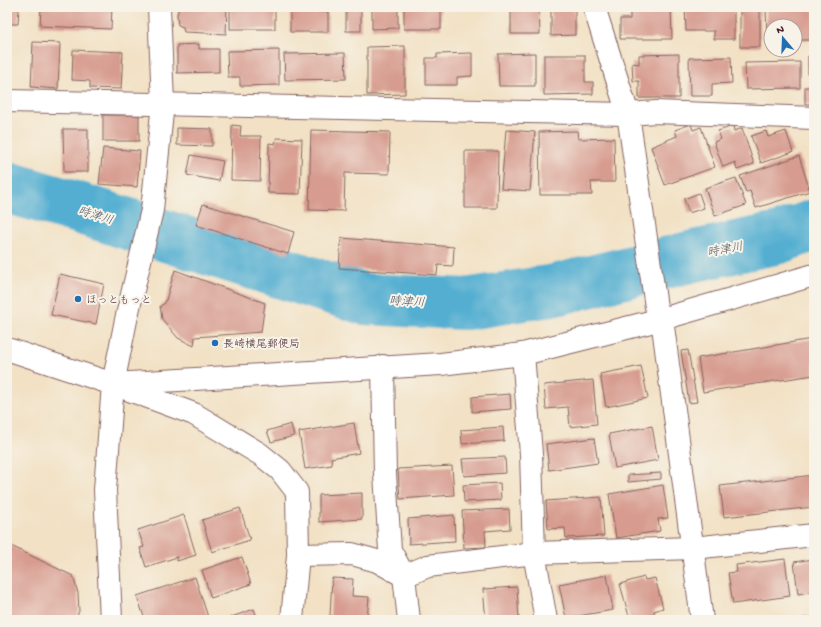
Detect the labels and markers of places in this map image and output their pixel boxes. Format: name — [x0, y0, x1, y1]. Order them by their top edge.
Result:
marker: ほっともっと — [73, 294, 83, 304]
place label: ほっともっと — [86, 295, 152, 307]
marker: 長崎横尾郵便局 — [210, 338, 220, 348]
place label: 長崎横尾郵便局 — [223, 338, 300, 351]

